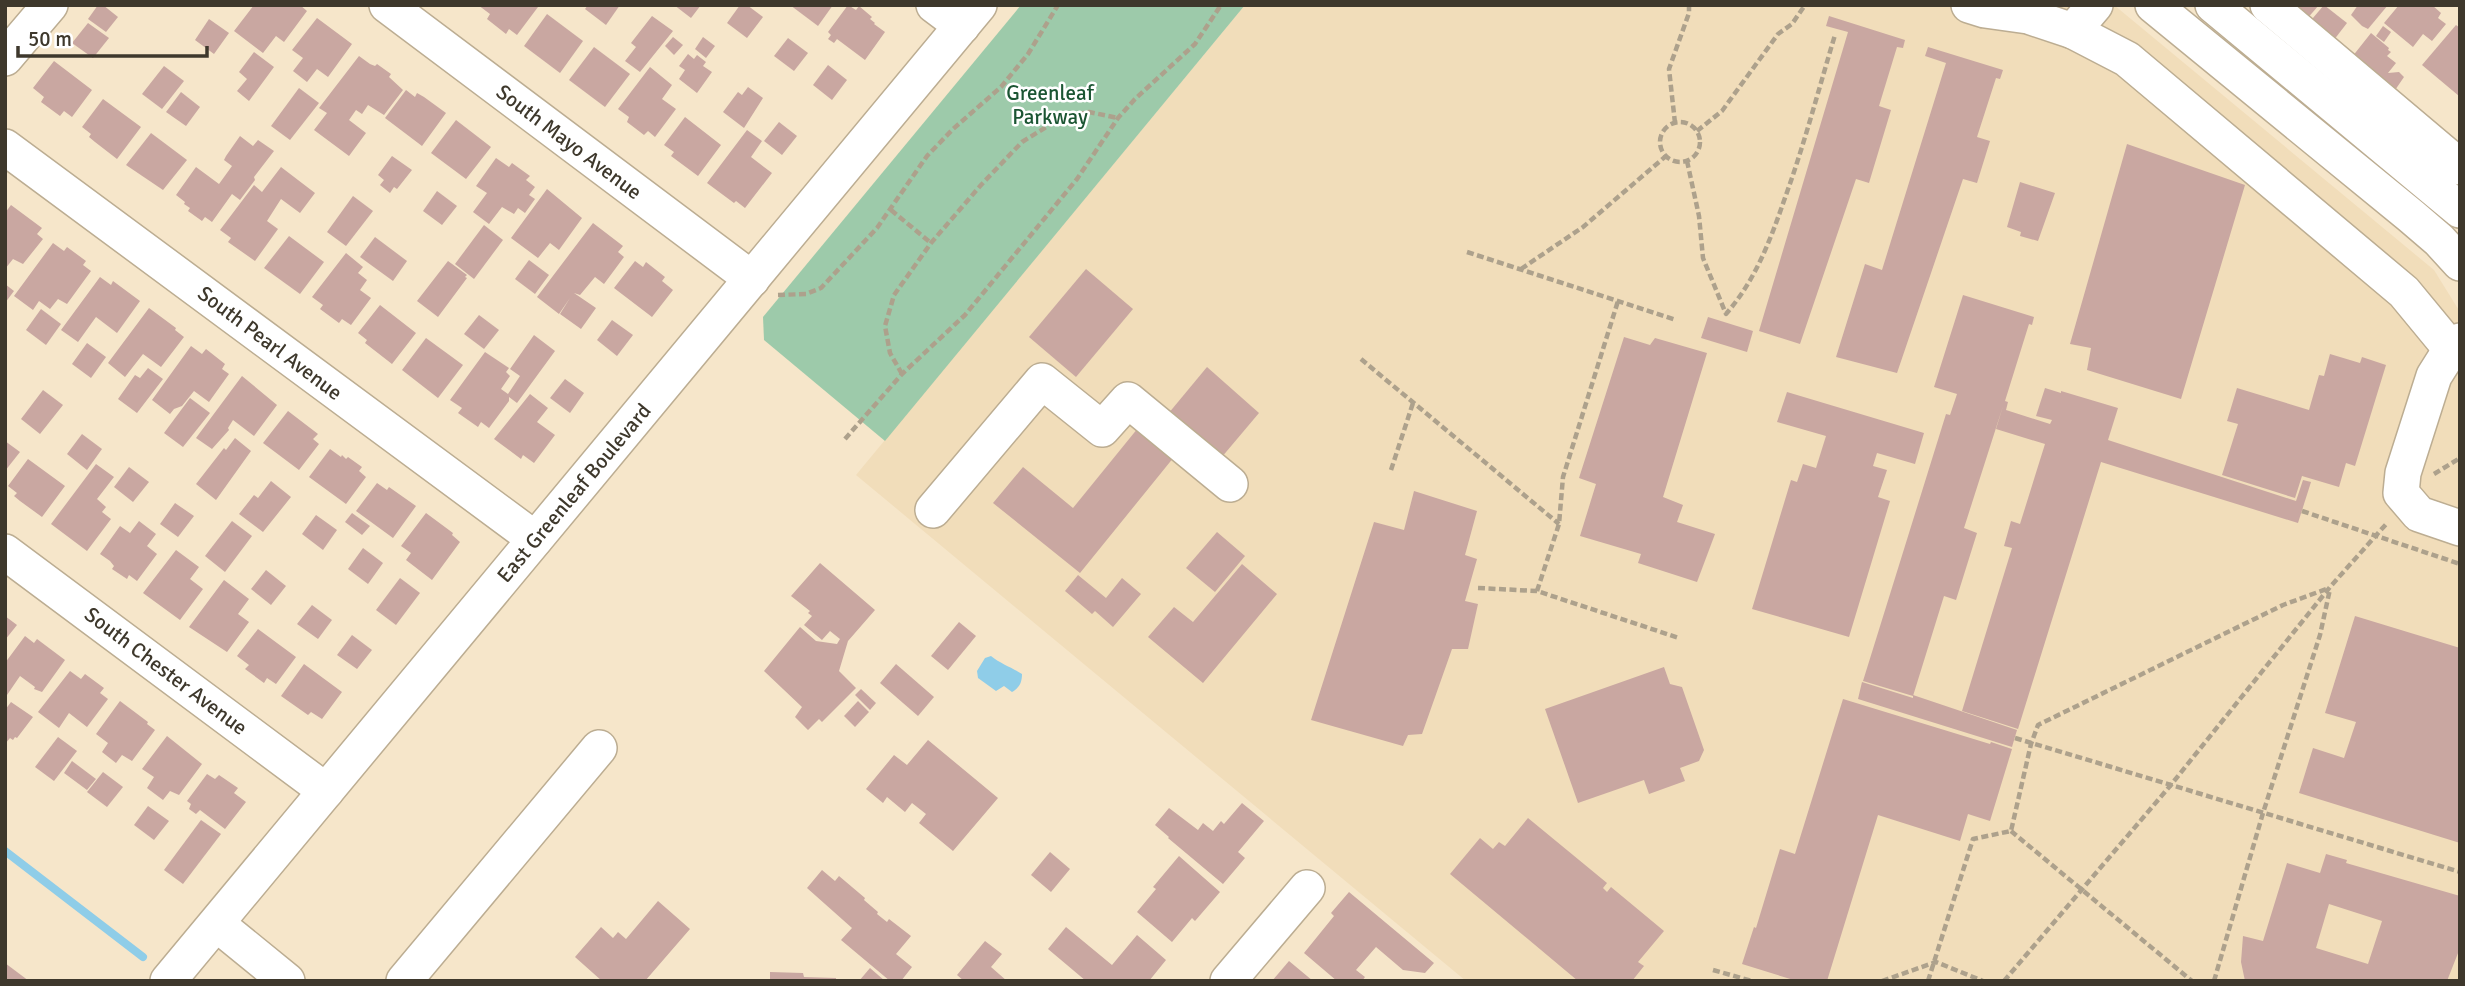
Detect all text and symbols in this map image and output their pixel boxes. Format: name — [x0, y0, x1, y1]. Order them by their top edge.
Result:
scale bar — [18, 14, 206, 58]
text: 50 m — [28, 26, 72, 52]
street label: South Mayo Avenue — [491, 79, 647, 205]
park label: Greenleaf Parkway — [1006, 80, 1095, 130]
street label: South Pearl Avenue — [193, 280, 347, 406]
street label: East Greenleaf Boulevard — [491, 398, 657, 588]
street label: South Chester Avenue — [80, 601, 252, 741]

